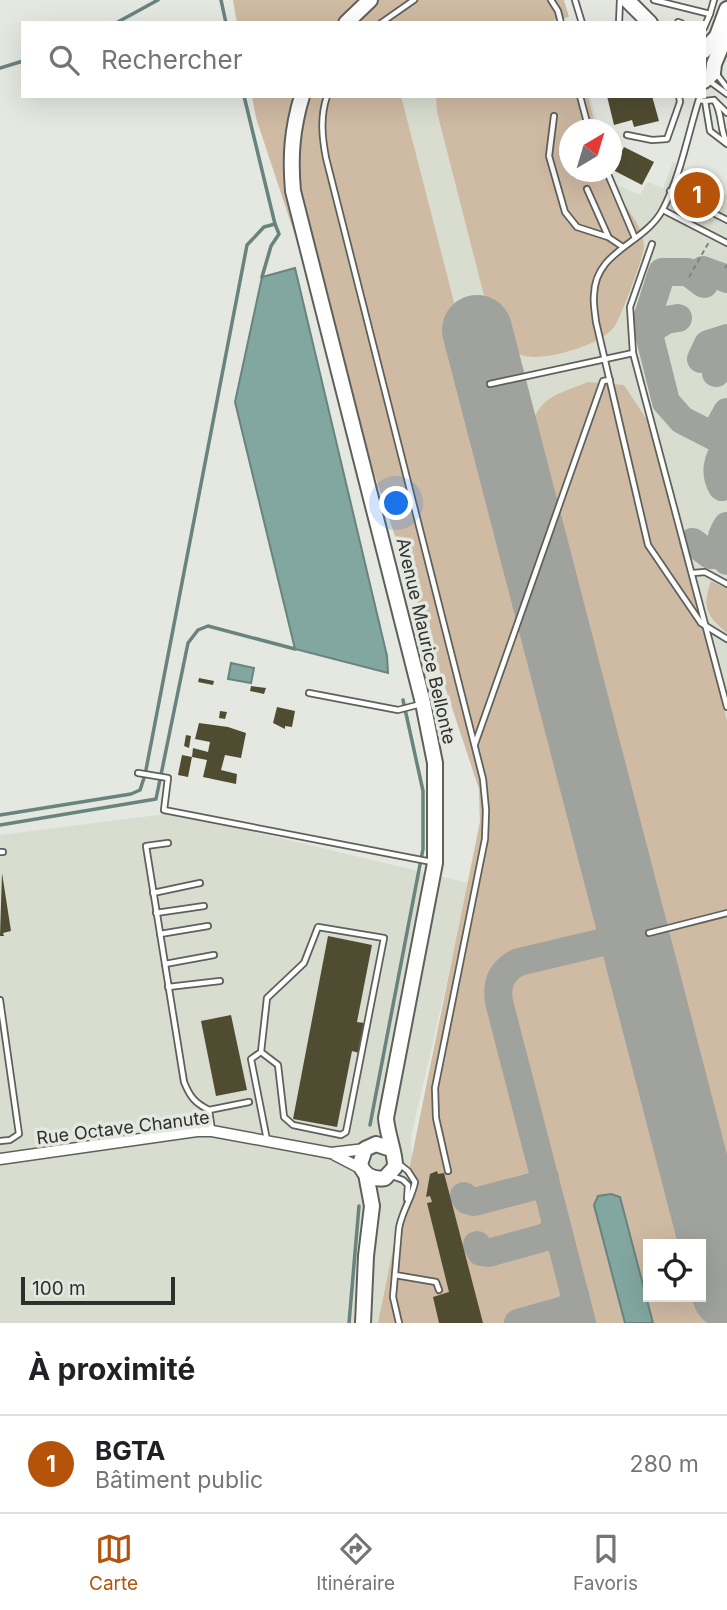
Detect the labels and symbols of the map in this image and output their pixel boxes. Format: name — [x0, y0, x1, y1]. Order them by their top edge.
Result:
north arrow — [559, 119, 622, 182]
pin: 1 — [674, 169, 720, 221]
your location — [379, 486, 413, 520]
street label: Avenue Maurice Bellonte — [393, 536, 460, 746]
street label: Rue Octave Chanute — [35, 1106, 211, 1149]
scale bar — [21, 1274, 175, 1306]

